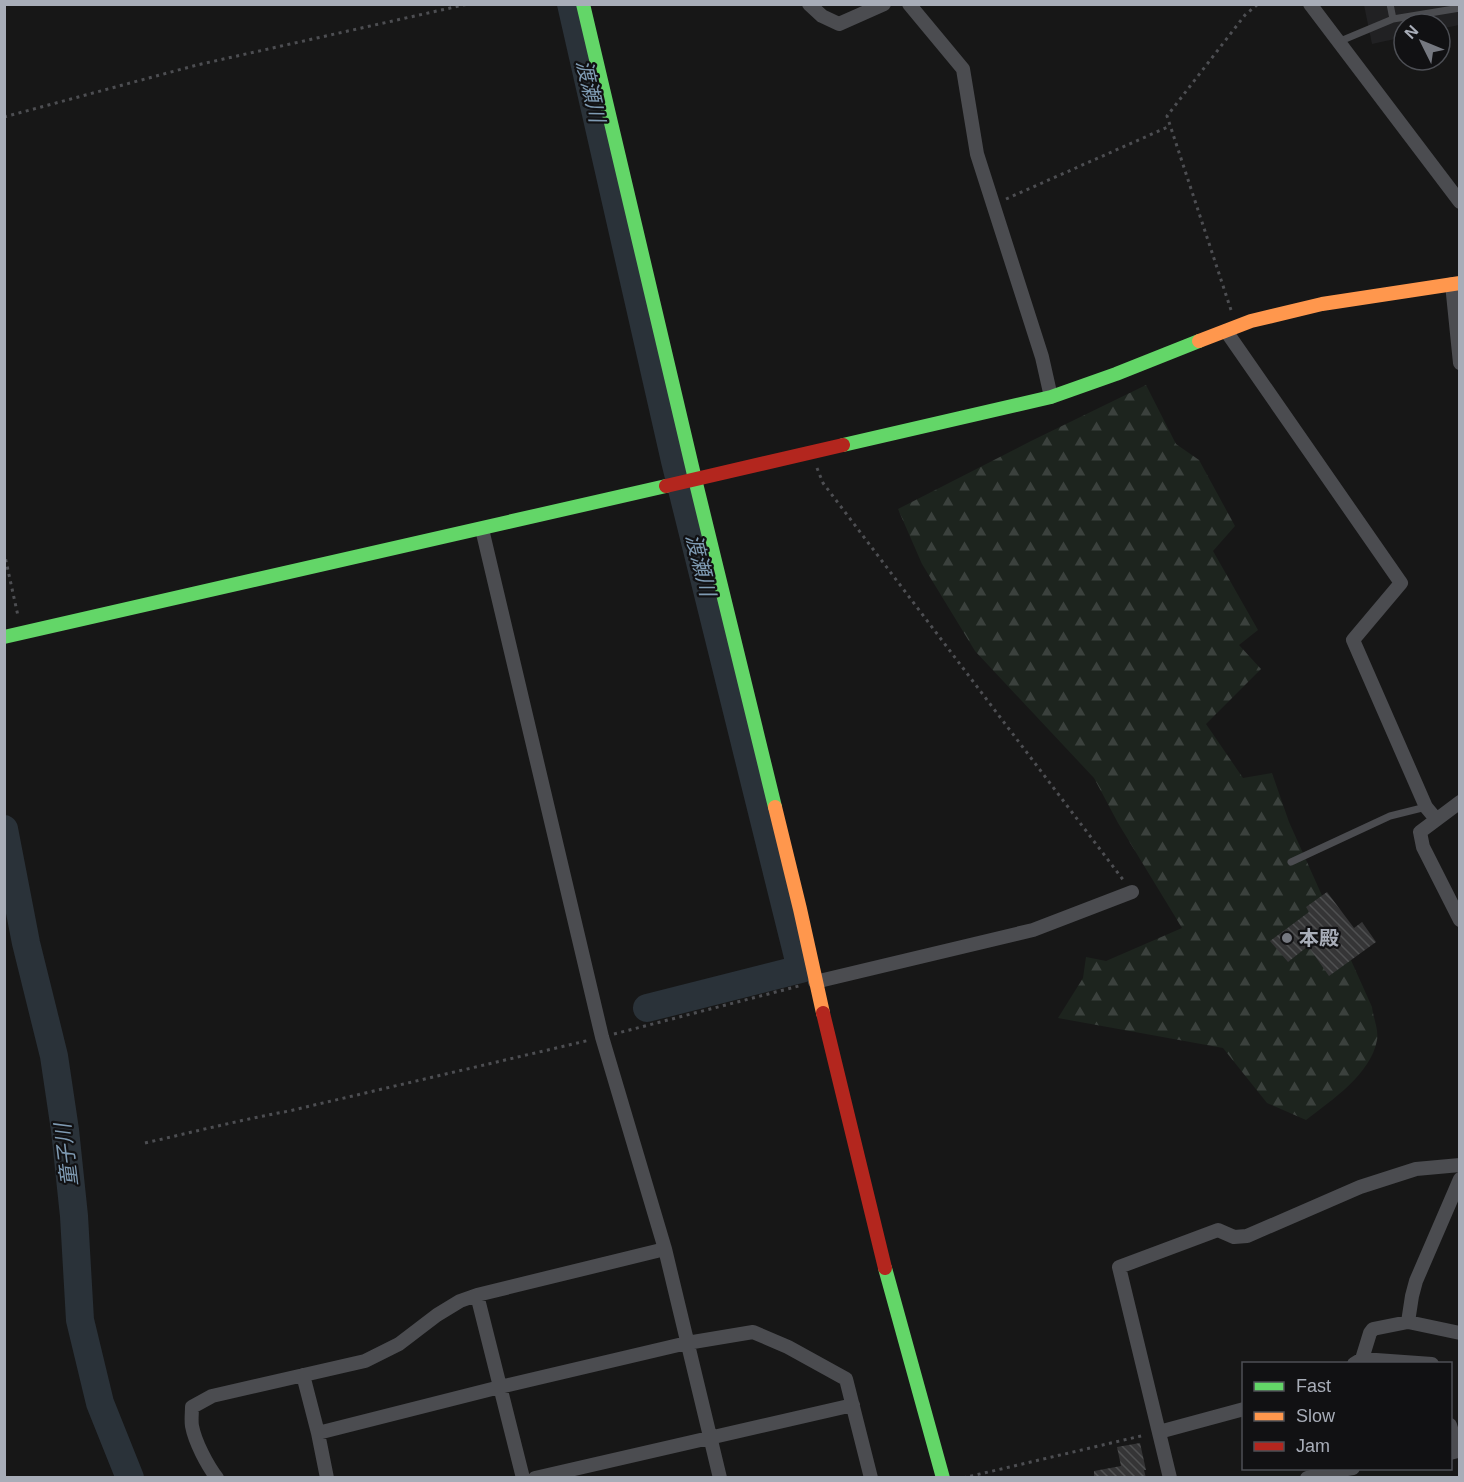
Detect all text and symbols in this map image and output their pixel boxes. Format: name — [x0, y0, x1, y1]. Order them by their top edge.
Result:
north arrow — [1392, 12, 1452, 72]
text: N — [1401, 22, 1422, 42]
water label: 渡瀬川 — [573, 58, 610, 126]
water label: 渡瀬川 — [682, 532, 720, 600]
place label: 本殿 — [1299, 927, 1339, 949]
marker: 本殿 — [1280, 931, 1294, 945]
water label: 童子川 — [51, 1120, 81, 1188]
legend — [1242, 1362, 1452, 1470]
text: Fast — [1296, 1376, 1331, 1396]
text: Slow — [1296, 1406, 1336, 1426]
text: Jam — [1296, 1436, 1330, 1456]

